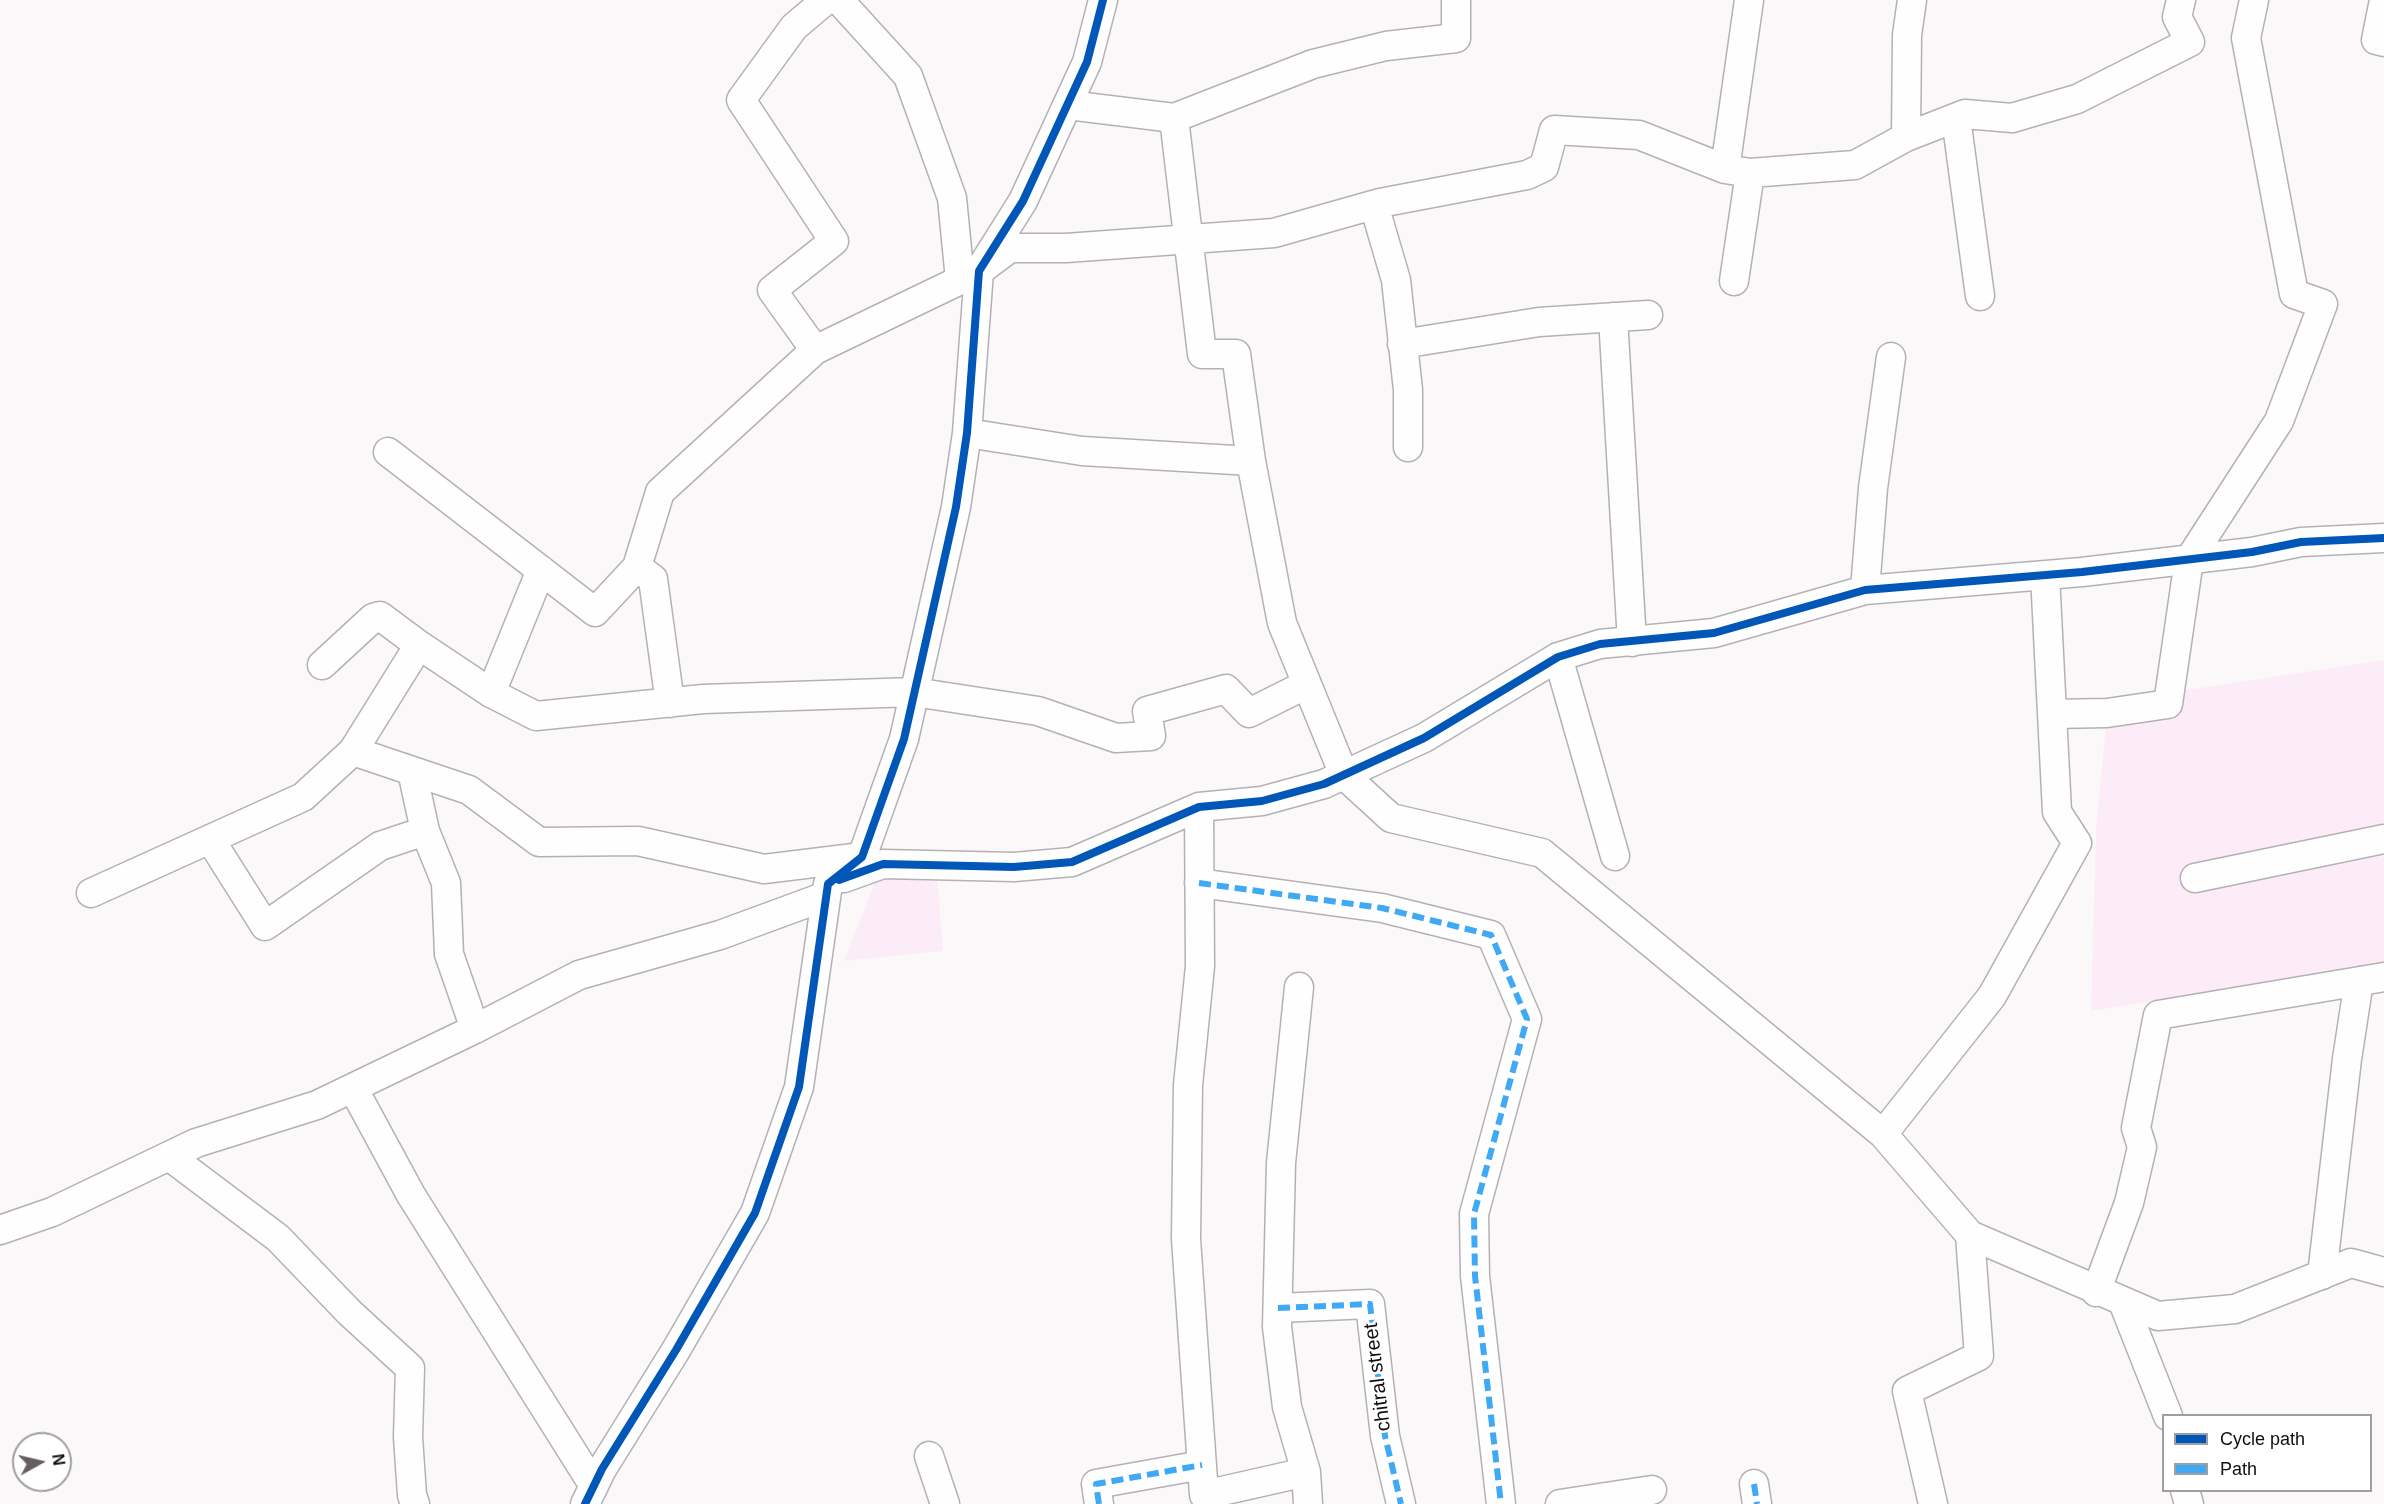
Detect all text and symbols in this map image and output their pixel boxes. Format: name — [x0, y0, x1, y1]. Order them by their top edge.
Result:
street label: chitral street — [1359, 1321, 1397, 1433]
legend — [2162, 1414, 2372, 1492]
text: Cycle path — [2220, 1429, 2305, 1449]
north arrow — [12, 1432, 72, 1492]
text: N — [49, 1453, 68, 1467]
text: Path — [2220, 1459, 2257, 1479]

